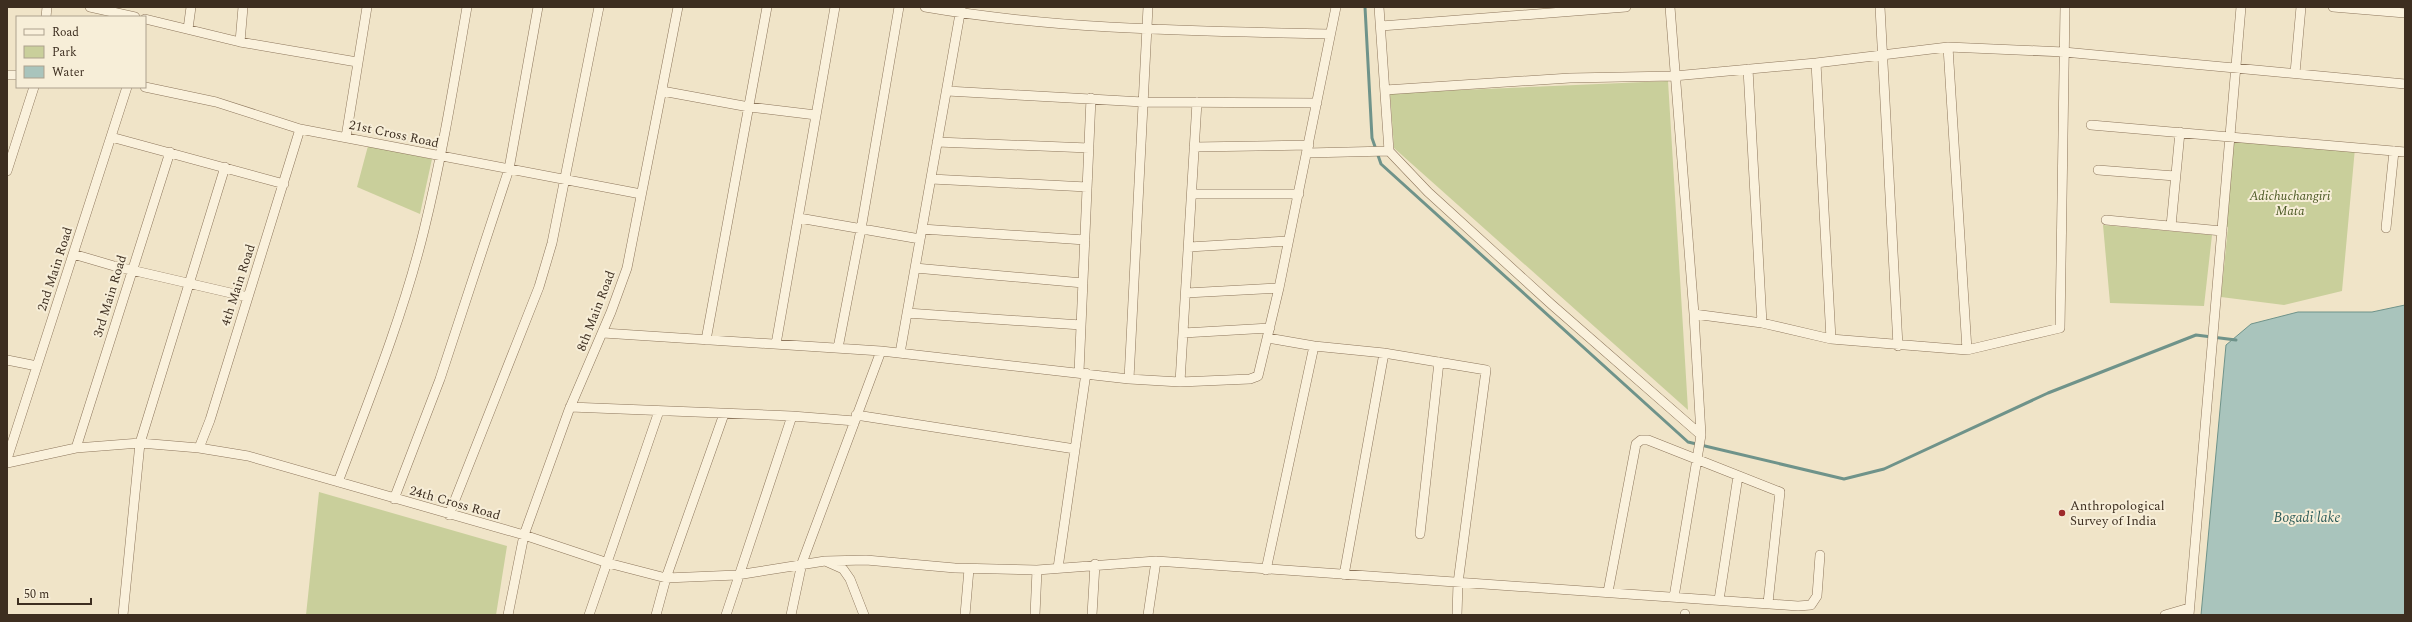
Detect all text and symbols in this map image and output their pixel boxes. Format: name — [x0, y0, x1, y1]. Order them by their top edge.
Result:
legend — [16, 16, 146, 88]
text: Road — [52, 23, 79, 42]
text: Park — [52, 43, 77, 62]
text: Water — [52, 63, 84, 82]
street label: 21st Cross Road — [347, 115, 441, 153]
park label: Adichuchangiri Mata — [2248, 186, 2331, 221]
street label: 2nd Main Road — [32, 224, 78, 314]
street label: 4th Main Road — [215, 242, 261, 328]
street label: 3rd Main Road — [88, 252, 132, 340]
street label: 8th Main Road — [571, 268, 621, 354]
street label: 24th Cross Road — [407, 480, 503, 526]
place label: Anthropological Survey of India — [2070, 496, 2165, 531]
water label: Bogadi lake — [2274, 507, 2340, 528]
marker: Anthropological Survey of India — [2057, 508, 2067, 518]
scale bar — [18, 580, 91, 606]
text: 50 m — [24, 585, 49, 604]

